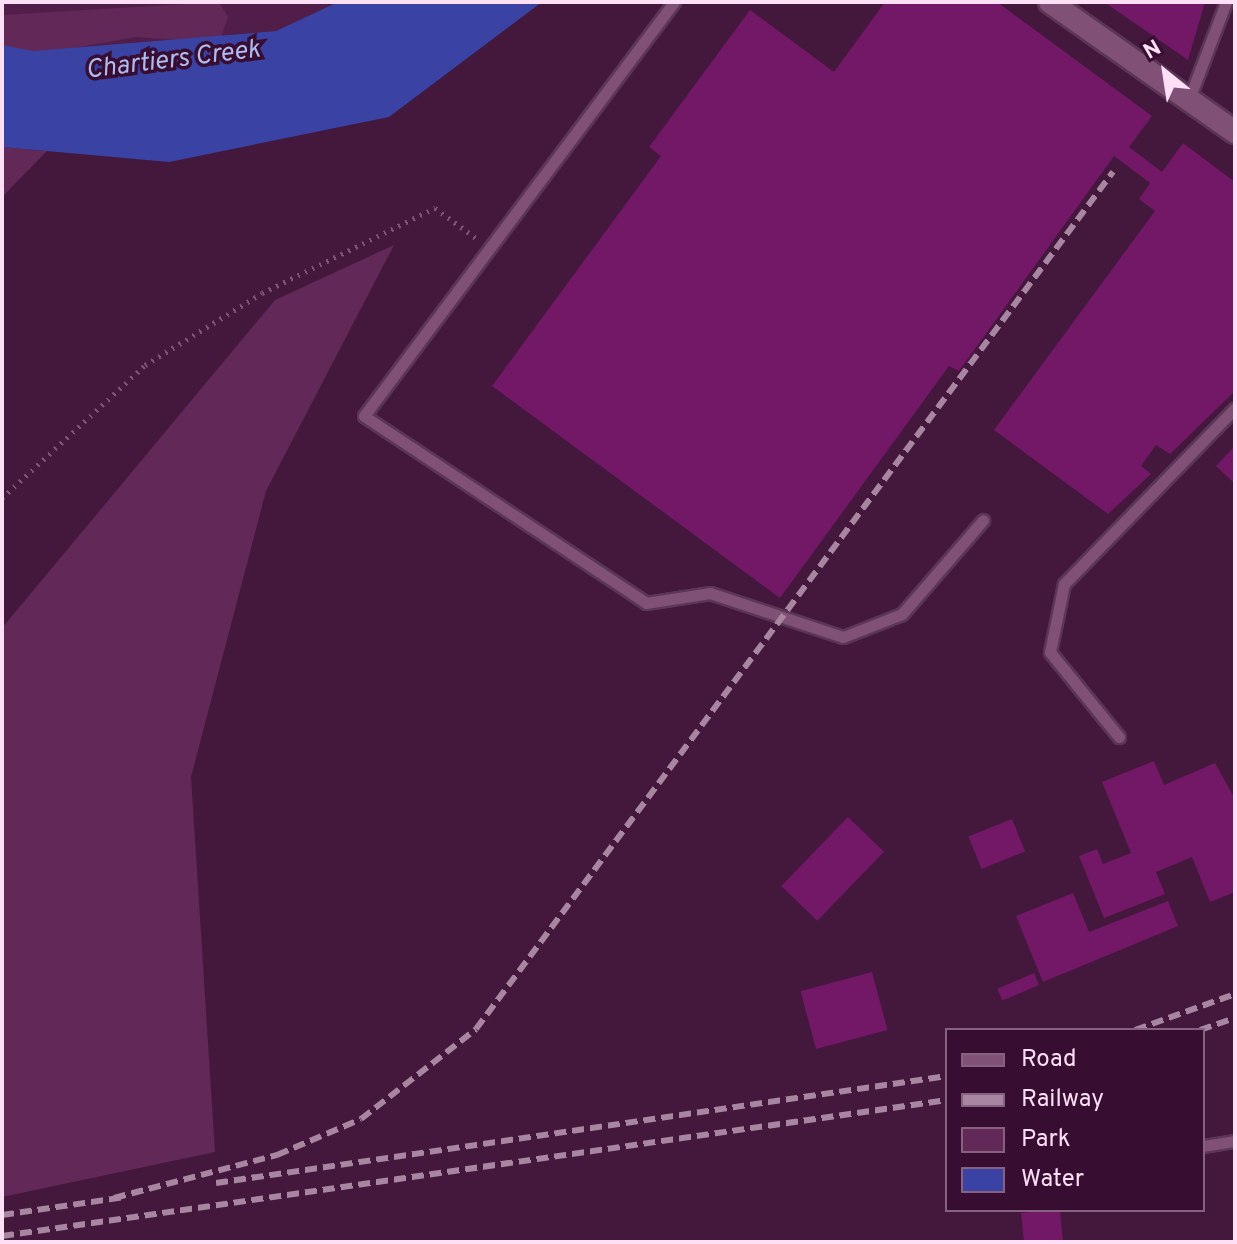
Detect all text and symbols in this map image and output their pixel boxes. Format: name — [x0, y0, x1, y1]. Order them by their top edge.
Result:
north arrow — [1125, 32, 1205, 112]
water label: Chartiers Creek — [84, 35, 262, 87]
text: N — [1139, 35, 1166, 66]
legend — [945, 1028, 1205, 1212]
text: Road — [1021, 1045, 1077, 1075]
text: Railway — [1021, 1085, 1104, 1115]
text: Park — [1021, 1125, 1071, 1155]
text: Water — [1021, 1165, 1084, 1195]

